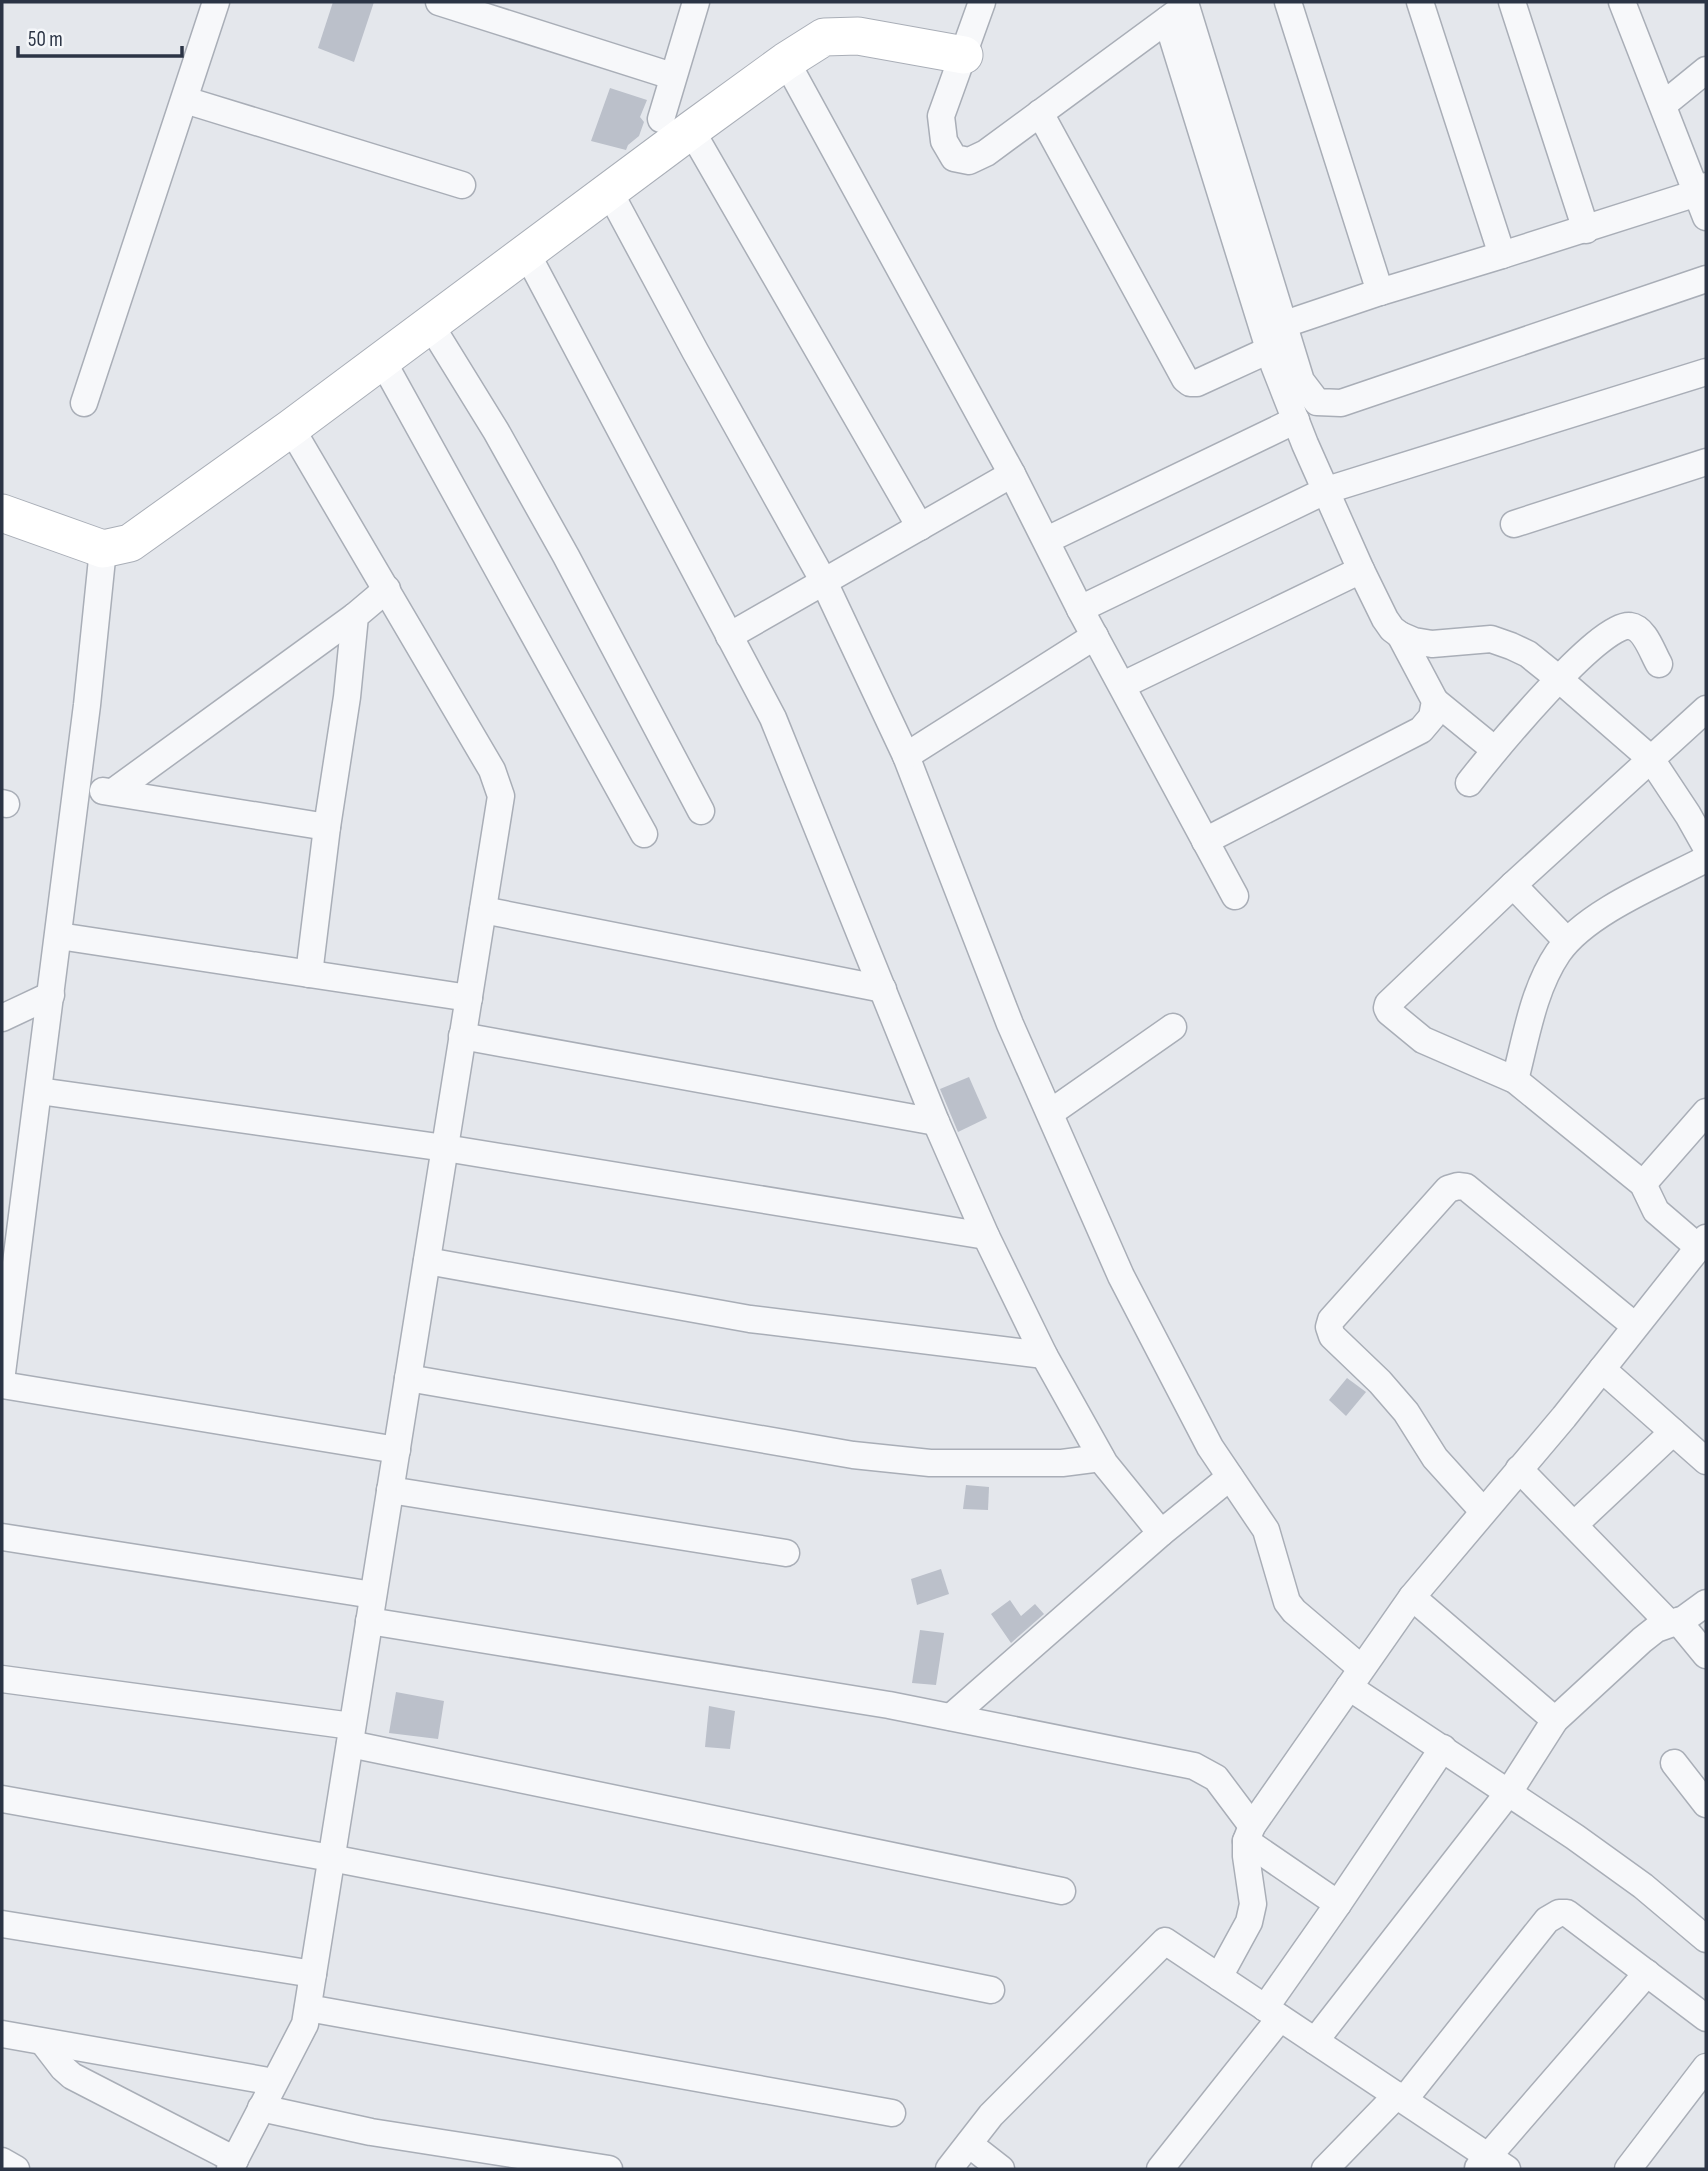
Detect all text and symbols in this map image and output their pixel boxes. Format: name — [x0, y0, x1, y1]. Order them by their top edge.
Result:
scale bar — [18, 14, 182, 58]
text: 50 m — [28, 27, 63, 52]

